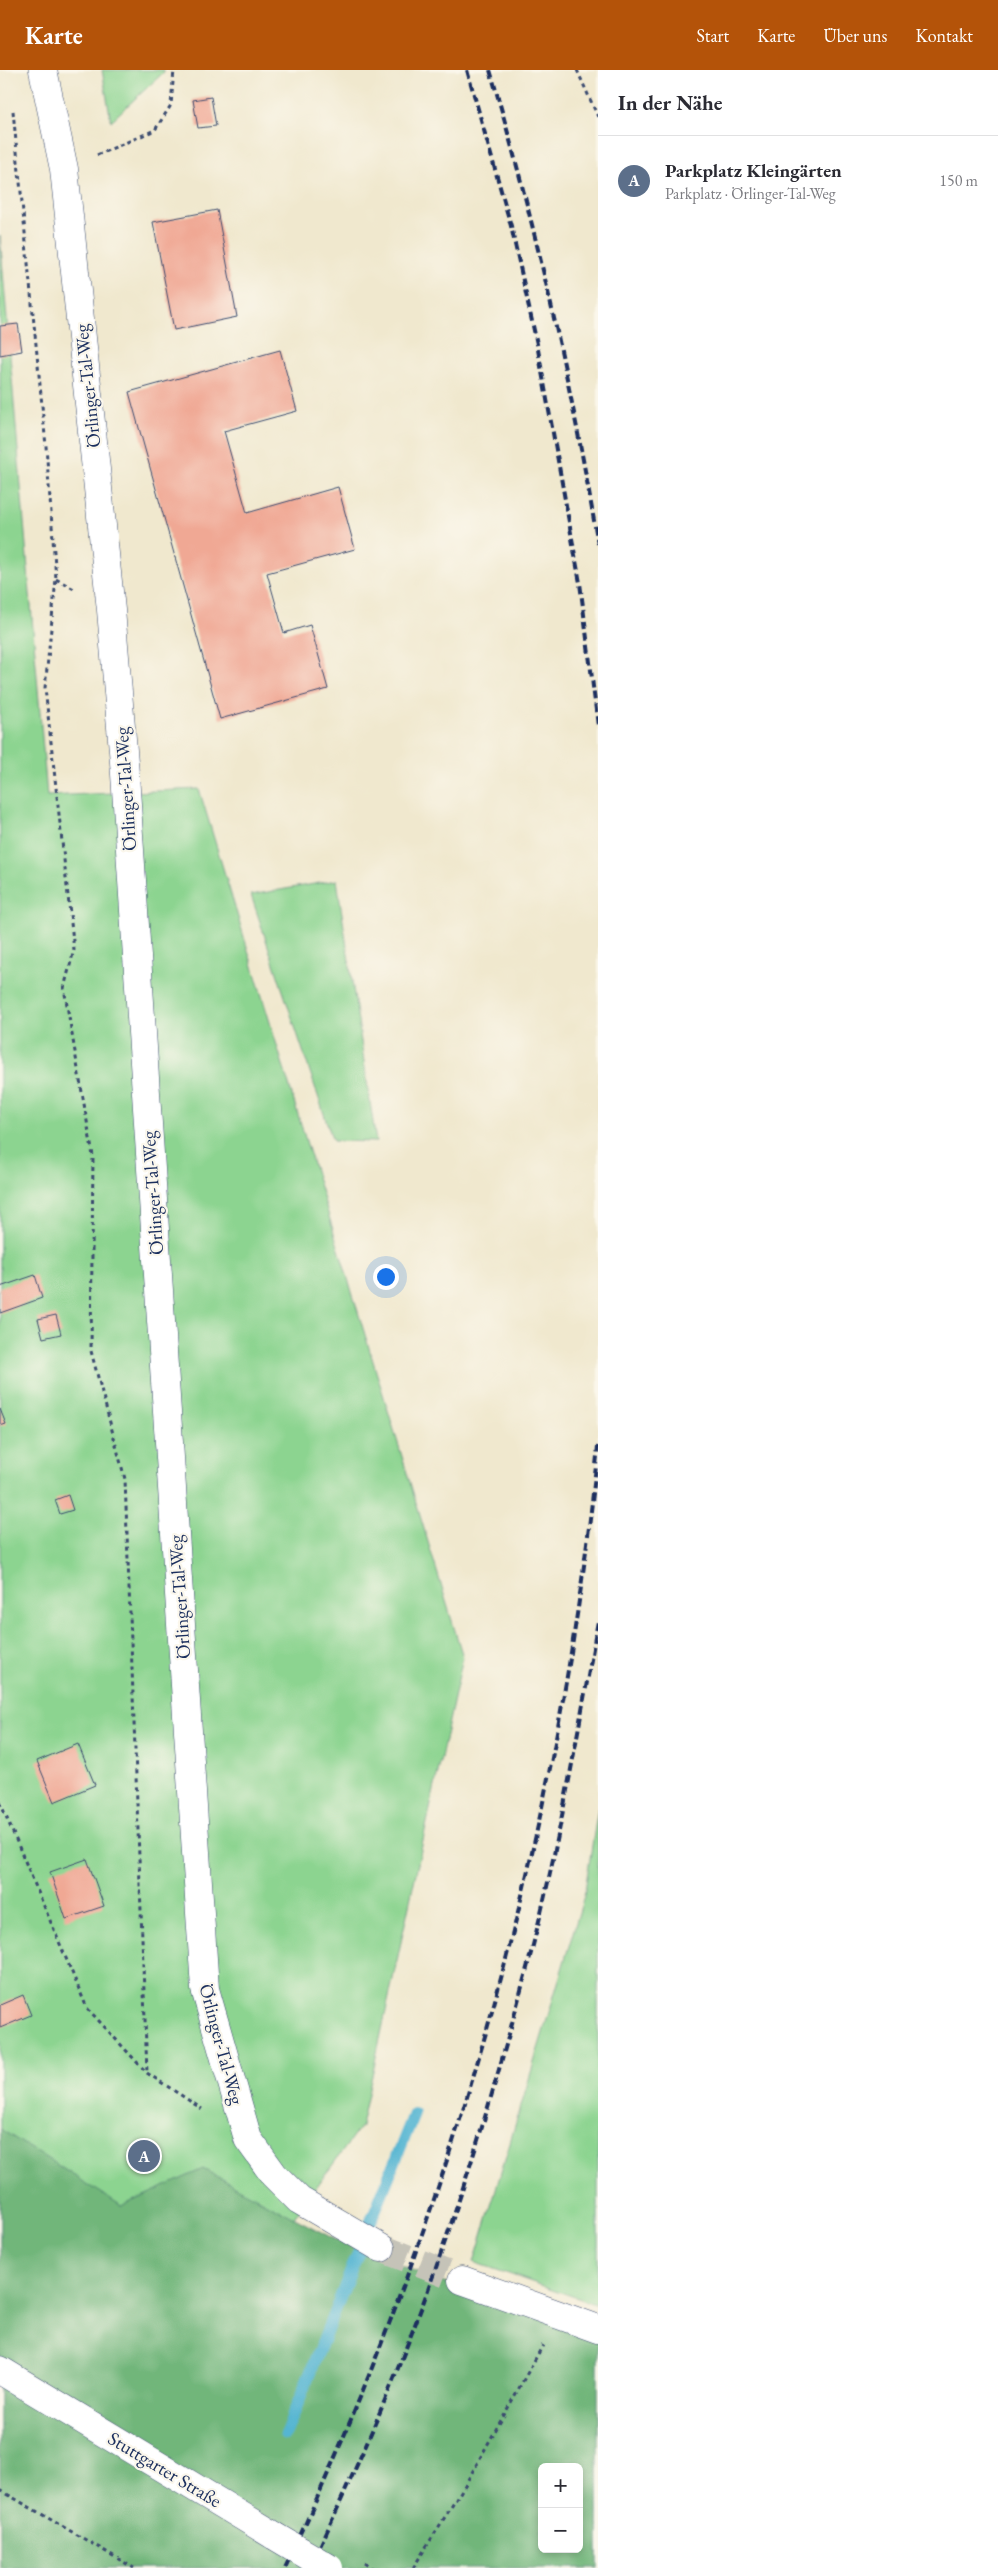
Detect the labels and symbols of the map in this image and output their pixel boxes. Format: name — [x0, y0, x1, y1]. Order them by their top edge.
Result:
street label: Örlinger-Tal-Weg — [69, 322, 106, 449]
street label: Örlinger-Tal-Weg — [109, 725, 142, 852]
street label: Örlinger-Tal-Weg — [136, 1129, 169, 1256]
your location — [373, 1264, 399, 1290]
street label: Örlinger-Tal-Weg — [163, 1533, 196, 1660]
street label: Örlinger-Tal-Weg — [193, 1981, 250, 2108]
pin: A — [128, 2137, 160, 2175]
street label: Stuttgarter Straße — [103, 2426, 226, 2513]

